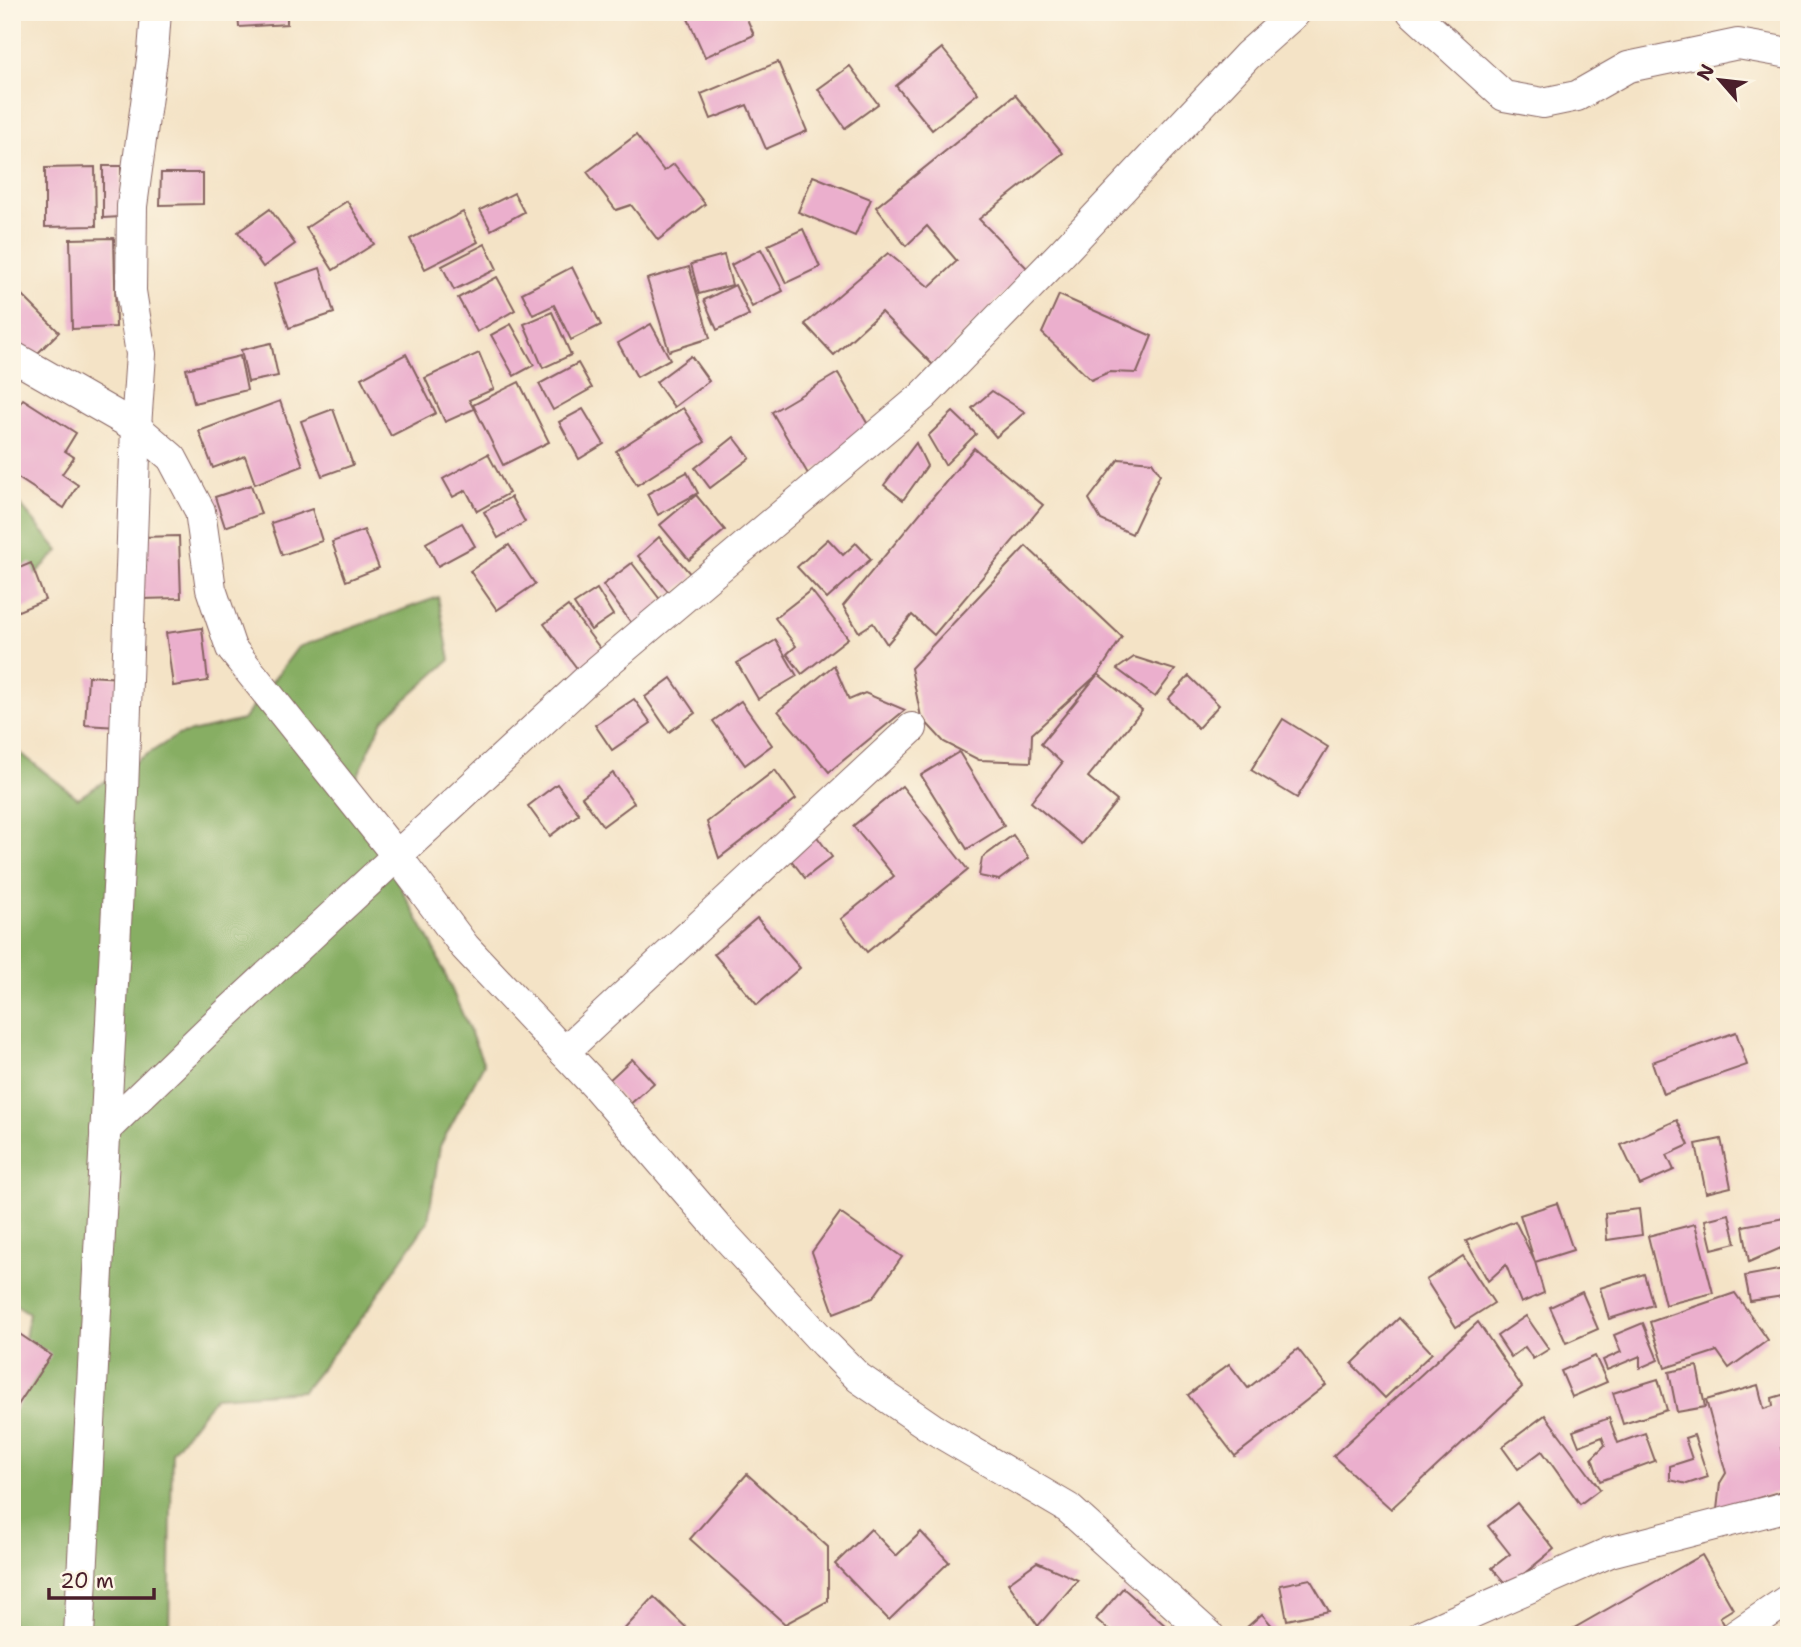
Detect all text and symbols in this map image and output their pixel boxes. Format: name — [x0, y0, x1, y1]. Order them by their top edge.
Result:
north arrow — [1686, 46, 1756, 116]
text: N — [1691, 60, 1720, 85]
scale bar — [49, 1556, 154, 1600]
text: 20 m — [60, 1567, 114, 1595]

